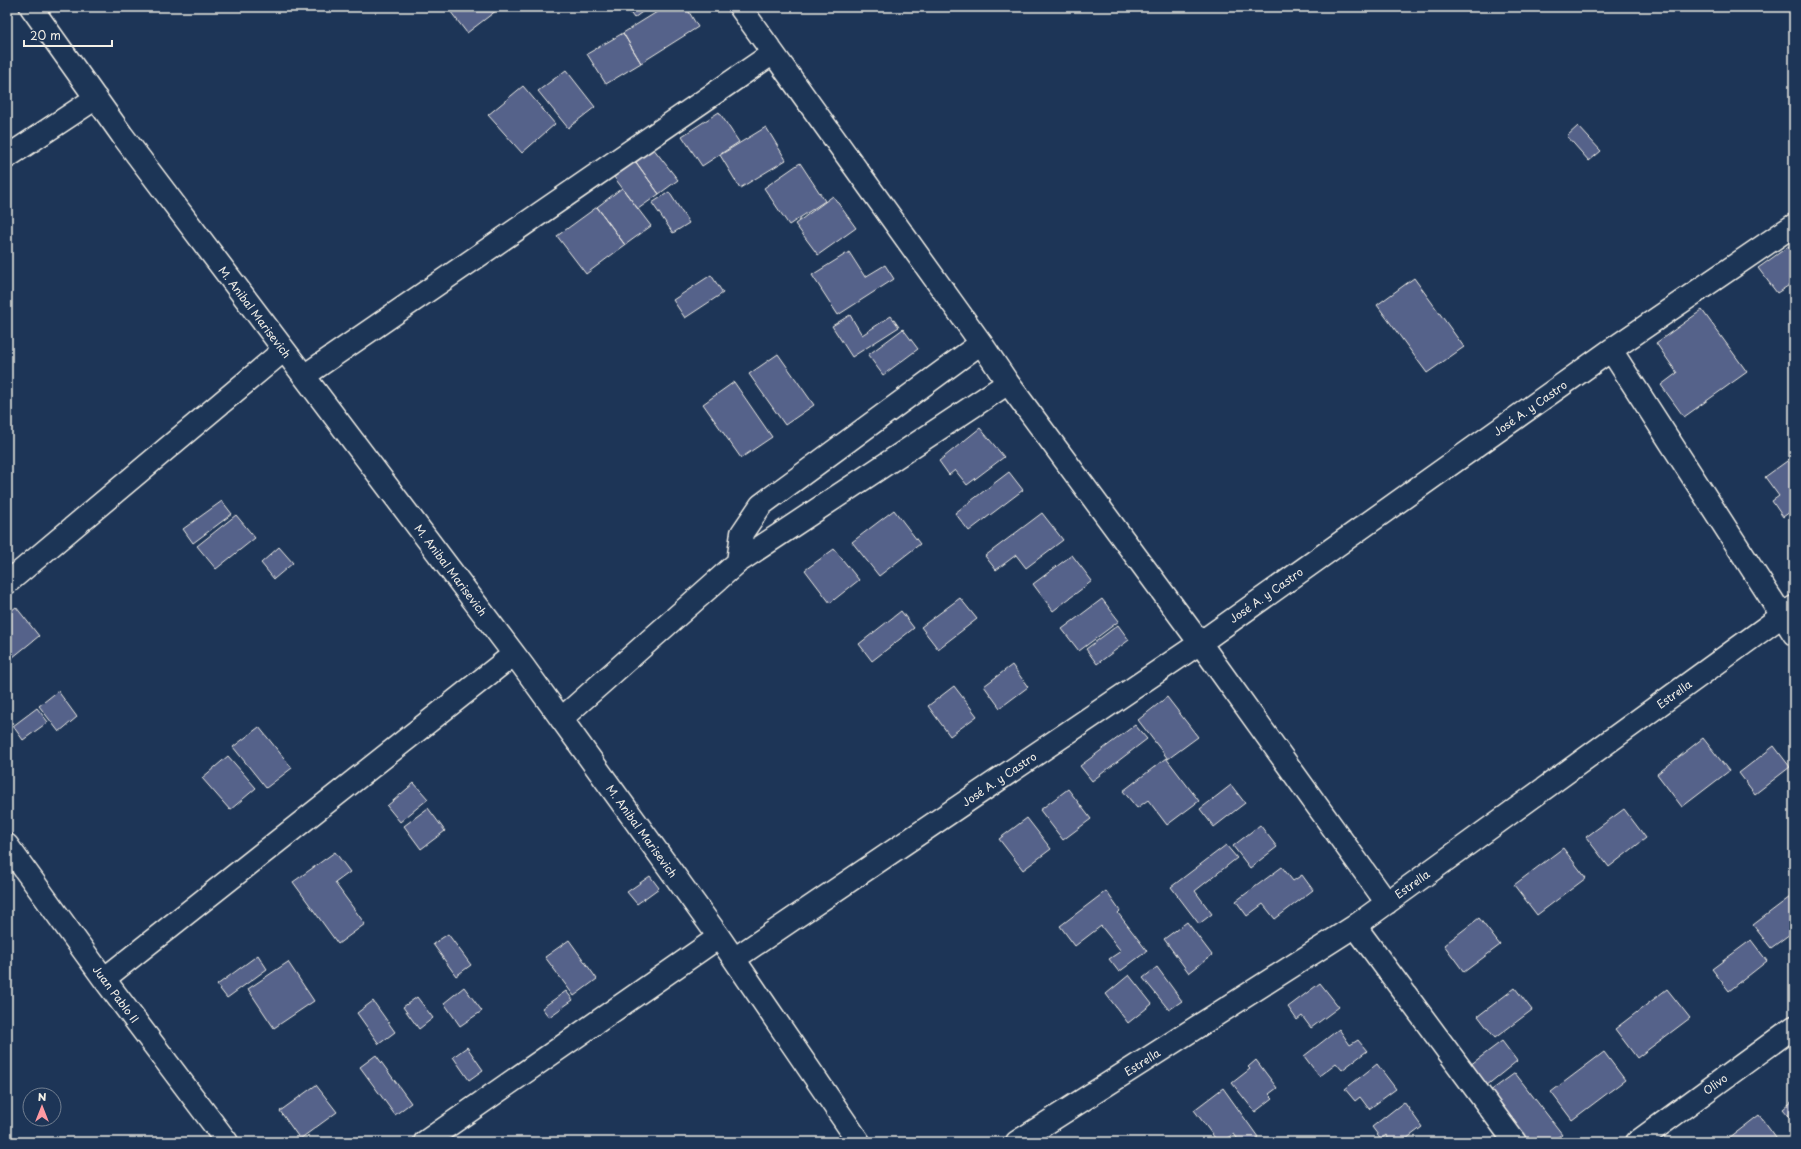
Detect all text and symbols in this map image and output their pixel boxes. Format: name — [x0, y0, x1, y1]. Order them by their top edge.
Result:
scale bar — [24, 22, 112, 48]
text: 20 m — [30, 26, 61, 44]
street label: M. Anibal Marisevich — [215, 262, 295, 362]
street label: José A. y Castro — [1490, 376, 1570, 440]
street label: M. Anibal Marisevich — [411, 520, 491, 620]
street label: José A. y Castro — [1226, 563, 1306, 627]
street label: Estrella — [1653, 675, 1695, 713]
street label: José A. y Castro — [958, 748, 1040, 810]
street label: M. Anibal Marisevich — [602, 781, 682, 881]
street label: Estrella — [1391, 865, 1433, 903]
street label: Juan Pablo II — [89, 962, 143, 1026]
street label: Estrella — [1121, 1044, 1163, 1080]
street label: Olivo — [1699, 1069, 1731, 1099]
north arrow — [22, 1087, 62, 1127]
text: N — [38, 1088, 47, 1105]

